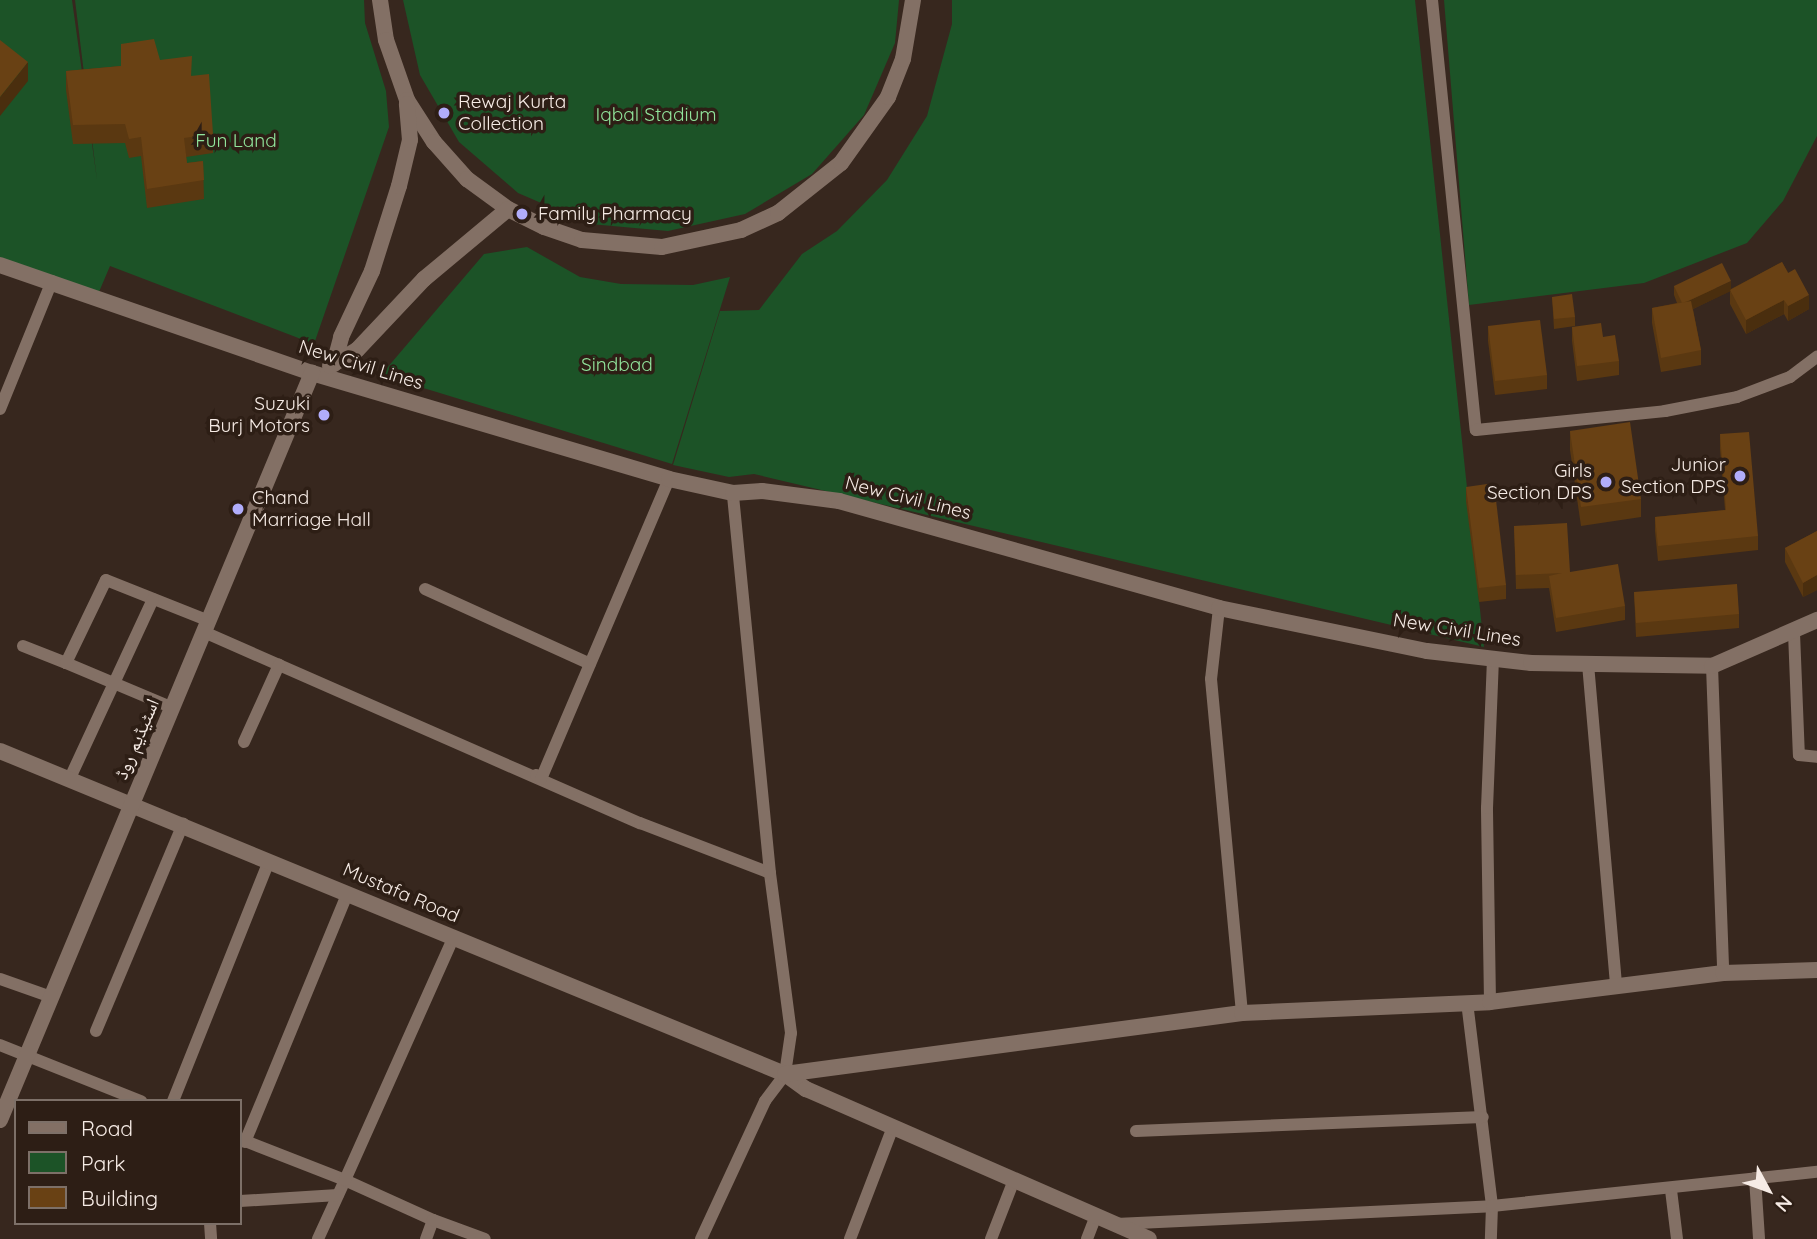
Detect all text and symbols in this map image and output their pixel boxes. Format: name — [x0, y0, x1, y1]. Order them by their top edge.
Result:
place label: Rewaj Kurta Collection — [458, 91, 566, 135]
park label: Iqbal Stadium — [595, 104, 717, 126]
marker: Rewaj Kurta Collection — [436, 105, 452, 121]
park label: Fun Land — [195, 130, 277, 152]
place label: Family Pharmacy — [538, 203, 692, 225]
marker: Family Pharmacy — [512, 204, 532, 224]
street label: New Civil Lines — [296, 335, 426, 395]
park label: Sindbad — [581, 354, 653, 376]
place label: Suzuki Burj Motors — [208, 393, 310, 437]
marker: Suzuki Burj Motors — [316, 407, 332, 423]
place label: Junior Section DPS — [1621, 454, 1726, 498]
place label: Girls Section DPS — [1487, 460, 1592, 504]
marker: Junior Section DPS — [1732, 468, 1748, 484]
street label: New Civil Lines — [843, 471, 973, 525]
marker: Girls Section DPS — [1598, 474, 1614, 490]
place label: Chand Marriage Hall — [252, 487, 371, 531]
marker: Chand Marriage Hall — [230, 501, 246, 517]
street label: New Civil Lines — [1392, 609, 1522, 651]
street label: اسٹیڈیم روڈ — [110, 695, 164, 783]
street label: Mustafa Road — [339, 858, 463, 928]
legend — [14, 1099, 242, 1225]
text: Road — [81, 1115, 133, 1141]
text: Park — [81, 1150, 125, 1176]
north arrow — [1733, 1155, 1803, 1225]
text: Building — [81, 1185, 158, 1211]
text: N — [1770, 1191, 1797, 1217]

